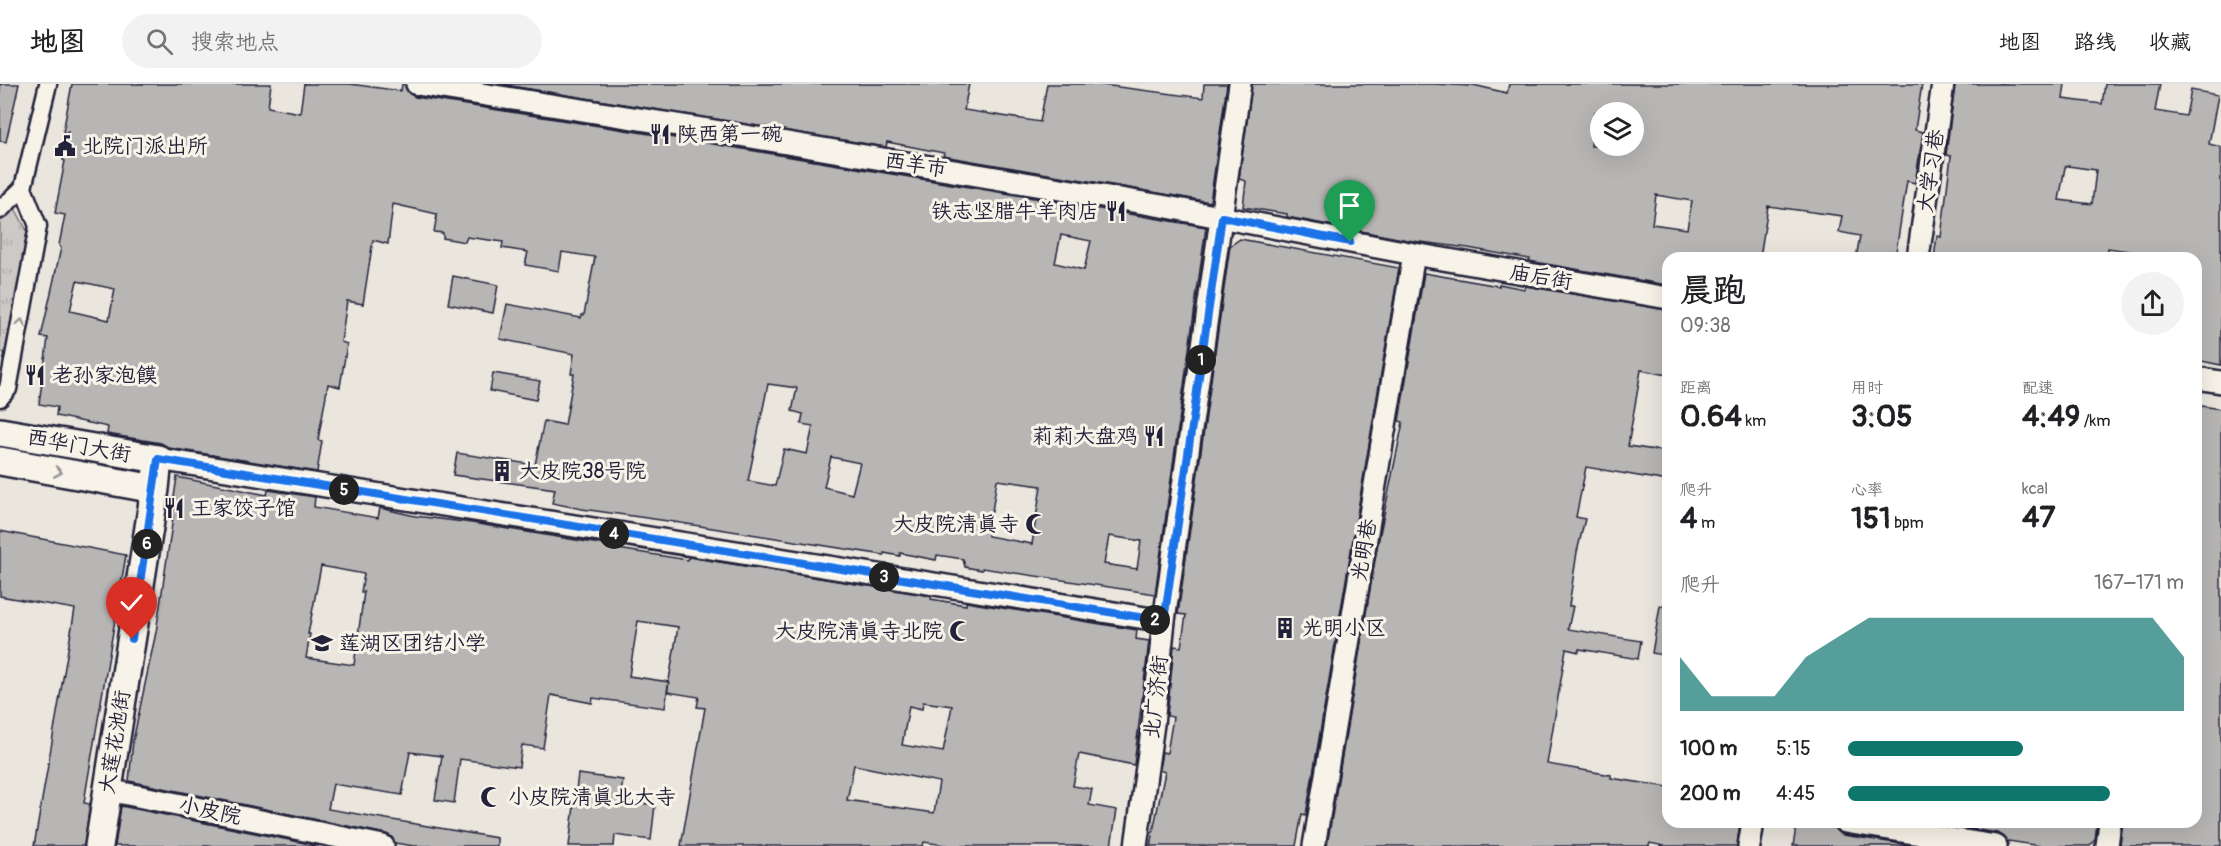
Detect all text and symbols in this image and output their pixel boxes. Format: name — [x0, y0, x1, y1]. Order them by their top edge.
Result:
search box — [122, 14, 542, 68]
text: 地图 — [30, 25, 86, 60]
icon: search — [143, 25, 176, 58]
text: 搜索地点 — [191, 28, 279, 56]
text: 地图 — [1999, 29, 2041, 56]
text: 路线 — [2074, 29, 2116, 56]
text: 收藏 — [2149, 29, 2191, 56]
map controls — [1590, 102, 1644, 156]
button: layers — [1590, 102, 1644, 156]
place label: 陕西第一碗 — [677, 121, 782, 148]
restaurant icon: 陕西第一碗 — [648, 122, 672, 146]
street label: 大学习巷 — [1912, 128, 1950, 214]
place label: 北院门派出所 — [82, 133, 208, 160]
public building icon: 北院门派出所 — [53, 134, 77, 158]
street label: 西羊市 — [883, 147, 949, 183]
pin — [1324, 180, 1375, 242]
icon: arrive — [1333, 189, 1366, 222]
place label: 铁志坚腊牛羊肉店 — [931, 198, 1099, 225]
restaurant icon: 铁志坚腊牛羊肉店 — [1104, 199, 1128, 223]
street label: 庙后街 — [1508, 258, 1574, 296]
text: 晨跑 — [1680, 270, 1746, 311]
button: share — [2121, 272, 2184, 335]
text: 09:38 — [1680, 313, 1731, 338]
one-way arrow — [14, 318, 27, 328]
pin: 1 — [1186, 345, 1216, 375]
text: 1 — [1198, 350, 1204, 370]
place label: 老孙家泡饃 — [52, 362, 157, 389]
restaurant icon: 老孙家泡饃 — [23, 363, 47, 387]
text: 距离 — [1680, 378, 1712, 398]
text: 用时 — [1851, 378, 1883, 398]
text: 配速 — [2022, 378, 2054, 398]
text: 0.64 — [1680, 398, 1742, 435]
text: 3:05 — [1851, 398, 1913, 435]
text: 4:49 — [2022, 398, 2080, 435]
text: km — [1742, 411, 1766, 431]
text: /km — [2080, 411, 2110, 431]
place label: 莉莉大盘鸡 — [1032, 423, 1137, 450]
street label: 西华门大街 — [25, 424, 133, 468]
restaurant icon: 莉莉大盘鸡 — [1142, 424, 1166, 448]
place label: 大皮院38号院 — [519, 458, 646, 485]
building icon: 大皮院38号院 — [490, 459, 514, 483]
one-way arrow — [53, 465, 62, 477]
pin: 5 — [329, 475, 359, 505]
text: kcal — [2022, 479, 2048, 499]
text: 5 — [340, 480, 348, 500]
text: 爬升 — [1680, 480, 1712, 500]
text: 心率 — [1851, 480, 1883, 500]
place label: 王家饺子馆 — [191, 495, 296, 522]
restaurant icon: 王家饺子馆 — [162, 496, 186, 520]
text: 47 — [2022, 499, 2055, 536]
text: 4 — [1680, 500, 1697, 537]
text: 151 — [1851, 500, 1891, 537]
place label: 大皮院清真寺 — [893, 511, 1019, 538]
mosque icon: 大皮院清真寺 — [1024, 512, 1048, 536]
text: m — [1697, 513, 1715, 533]
text: bpm — [1891, 513, 1924, 533]
street label: 光明巷 — [1345, 517, 1383, 583]
pin: 4 — [599, 519, 629, 549]
text: 4 — [609, 524, 619, 544]
pin: 6 — [132, 529, 162, 559]
text: 6 — [142, 534, 152, 554]
pin: 3 — [869, 562, 899, 592]
text: 3 — [880, 567, 888, 587]
text: 167–171 m — [2094, 570, 2184, 595]
text: 爬升 — [1680, 572, 1720, 597]
pin — [106, 577, 157, 639]
icon: check — [115, 586, 148, 619]
pin: 2 — [1140, 605, 1170, 635]
text: 2 — [1151, 610, 1159, 630]
place label: 光明小区 — [1302, 615, 1386, 642]
building icon: 光明小区 — [1273, 616, 1297, 640]
place label: 大皮院清真寺北院 — [775, 618, 943, 645]
mosque icon: 大皮院清真寺北院 — [948, 619, 972, 643]
place label: 莲湖区团结小学 — [339, 630, 486, 657]
school or university icon: 莲湖区团结小学 — [310, 631, 334, 655]
street label: 北广济街 — [1138, 654, 1174, 740]
street label: 大莲花池街 — [93, 688, 137, 796]
text: 100 m — [1680, 736, 1737, 761]
text: 5:15 — [1776, 736, 1811, 761]
text: 200 m — [1680, 781, 1741, 806]
text: 4:45 — [1776, 781, 1815, 806]
place label: 小皮院清真北大寺 — [508, 784, 676, 811]
mosque icon: 小皮院清真北大寺 — [479, 785, 503, 809]
street label: 小皮院 — [176, 791, 244, 831]

